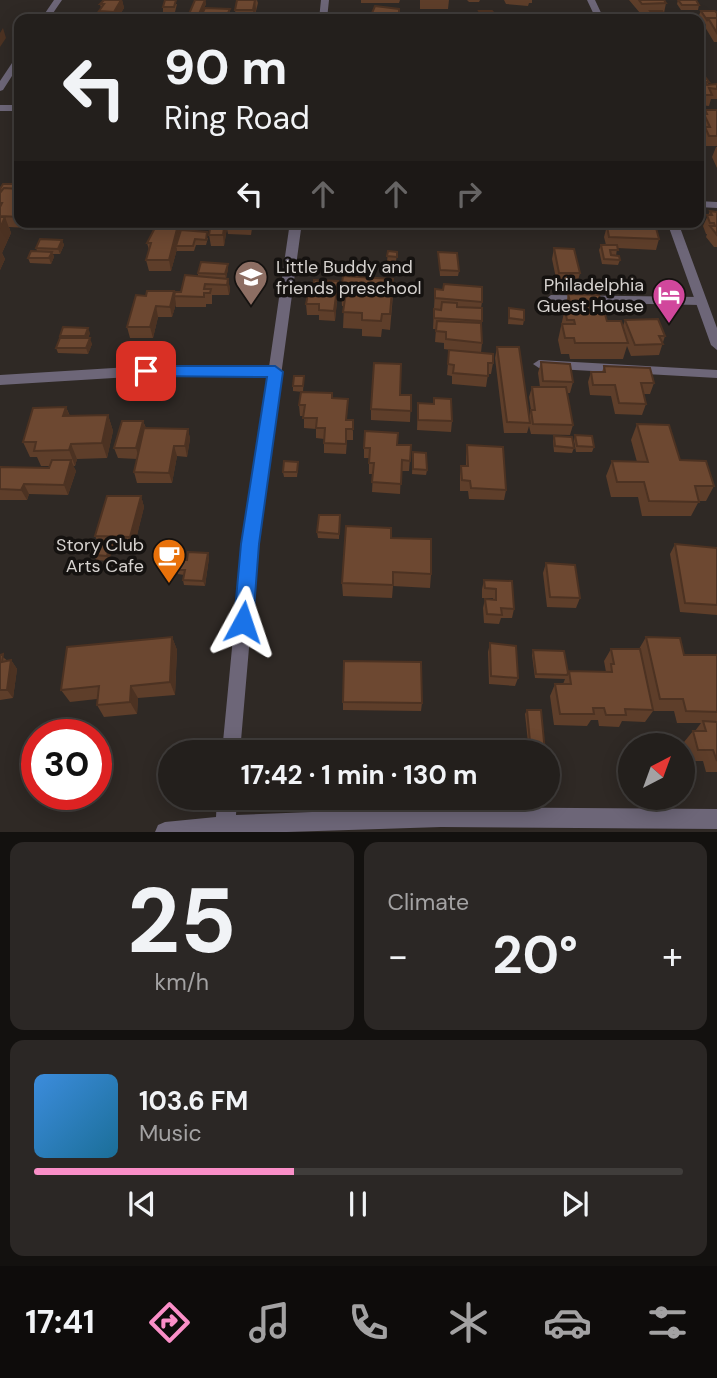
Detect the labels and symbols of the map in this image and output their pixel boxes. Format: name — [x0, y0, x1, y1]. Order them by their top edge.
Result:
place label: Little Buddy and friends preschool — [276, 255, 422, 300]
school or university icon: Little Buddy and friends preschool — [232, 258, 270, 307]
place label: Philadelphia Guest House — [537, 273, 644, 318]
hotel icon: Philadelphia Guest House — [650, 276, 688, 325]
pin — [116, 341, 176, 401]
place label: Story Club Arts Cafe — [56, 533, 144, 578]
cafe icon: Story Club Arts Cafe — [150, 536, 188, 585]
position arrow — [206, 585, 280, 659]
speed limit sign: 30 — [21, 719, 112, 810]
north arrow — [618, 733, 695, 810]

